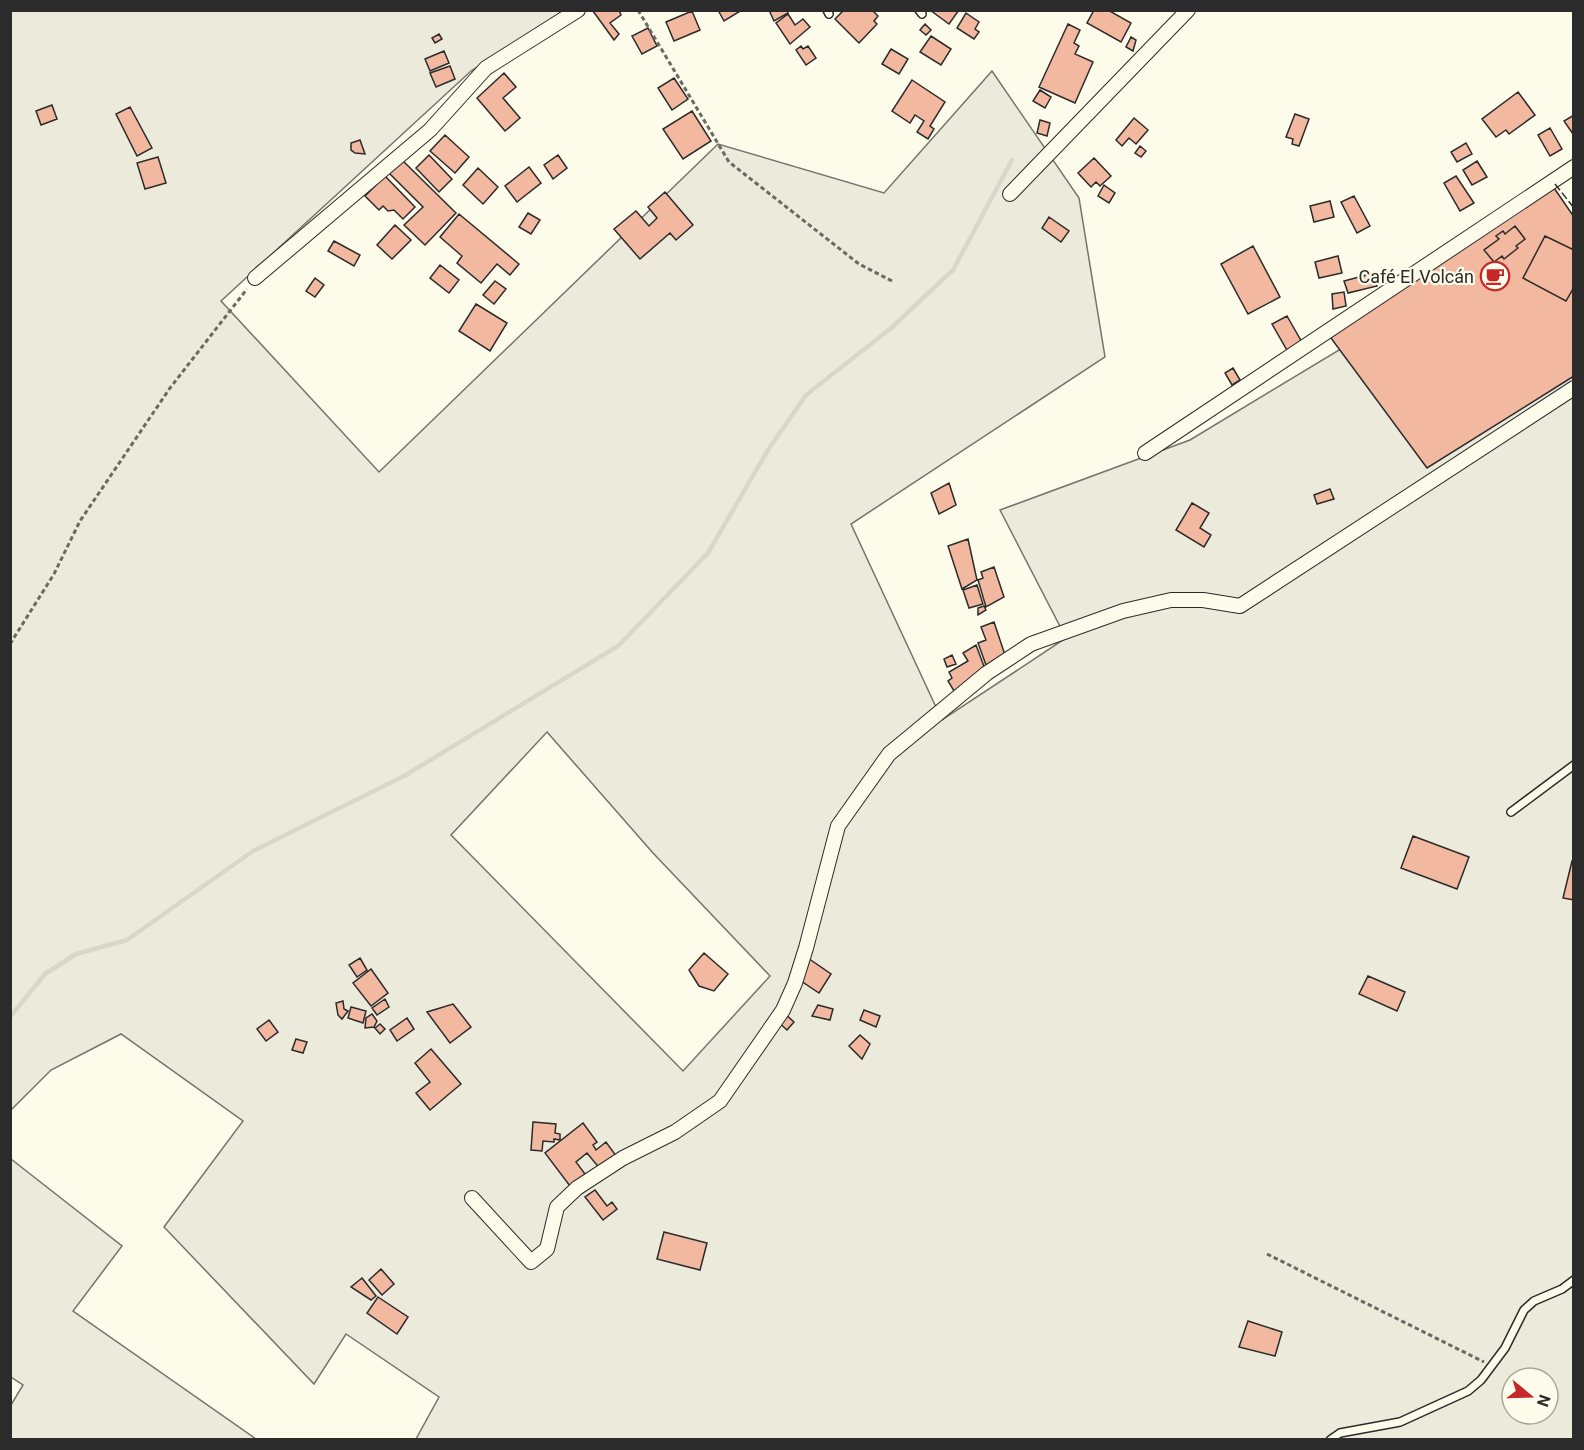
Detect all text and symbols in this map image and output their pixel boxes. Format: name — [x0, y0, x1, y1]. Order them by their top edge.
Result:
cafe icon: Café El Volcán — [1479, 260, 1511, 292]
place label: Café El Volcán — [1359, 266, 1474, 287]
north arrow — [1500, 1366, 1560, 1426]
text: N — [1533, 1392, 1555, 1409]

